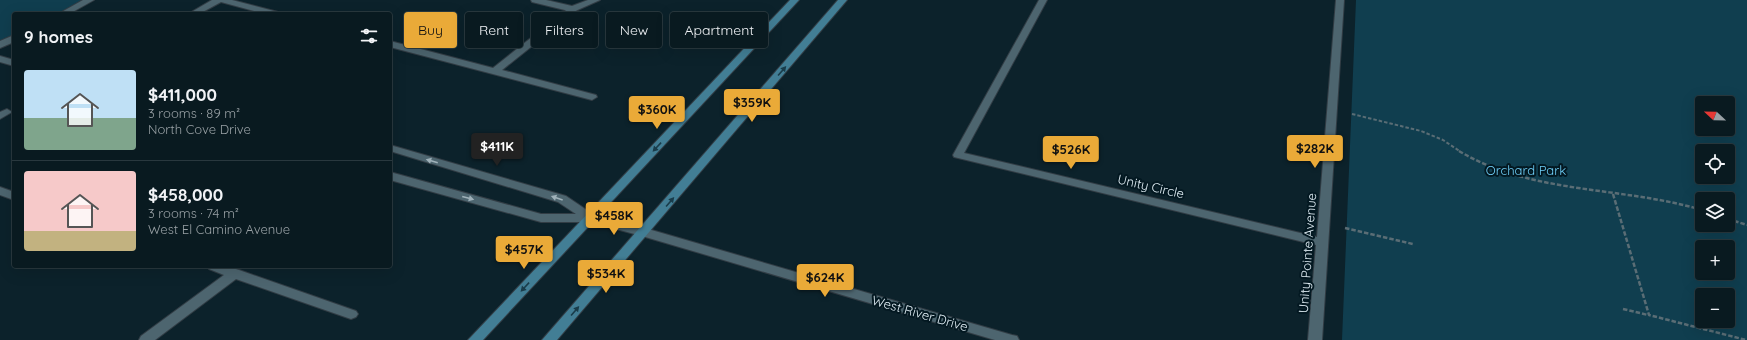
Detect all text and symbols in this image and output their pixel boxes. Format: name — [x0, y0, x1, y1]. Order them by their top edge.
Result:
chip: Buy — [404, 12, 457, 48]
chip: Rent — [465, 12, 523, 48]
chip: Filters — [531, 12, 598, 48]
chip: New — [606, 12, 662, 48]
chip: Apartment — [670, 12, 768, 48]
icon: filters — [358, 25, 380, 47]
text: 9 homes — [24, 26, 93, 47]
one-way arrow — [777, 66, 786, 77]
text: $411,000 — [148, 84, 217, 105]
icon: home — [56, 86, 104, 134]
pin: $359K — [724, 89, 780, 123]
text: $359K — [733, 94, 771, 110]
pin: $360K — [629, 96, 685, 130]
north arrow — [1695, 96, 1735, 136]
map controls — [1695, 96, 1735, 328]
text: $360K — [638, 101, 676, 117]
text: 3 rooms · 89 m² — [148, 105, 240, 121]
text: North Cove Drive — [148, 121, 251, 137]
pin: $411K — [469, 133, 525, 167]
pin: $282K — [1287, 135, 1343, 169]
pin: $526K — [1043, 136, 1099, 170]
text: $411K — [480, 138, 514, 154]
text: $282K — [1296, 140, 1334, 156]
text: $526K — [1052, 141, 1090, 157]
one-way arrow — [652, 142, 662, 152]
button: locate — [1695, 144, 1735, 184]
one-way arrow — [426, 157, 439, 163]
park label: Orchard Park — [1486, 162, 1566, 178]
street label: Unity Circle — [1116, 171, 1186, 201]
text: $458,000 — [148, 184, 223, 205]
icon: home — [56, 187, 104, 235]
street label: Unity Pointe Avenue — [1295, 192, 1319, 314]
button: layers — [1695, 192, 1735, 232]
one-way arrow — [551, 194, 563, 200]
one-way arrow — [462, 195, 474, 201]
one-way arrow — [665, 197, 674, 207]
pin: $458K — [586, 202, 642, 236]
text: 3 rooms · 74 m² — [148, 205, 239, 221]
text: $458K — [595, 207, 633, 223]
text: West El Camino Avenue — [148, 221, 290, 237]
pin: $457K — [496, 236, 552, 270]
button: + — [1695, 240, 1735, 280]
text: $457K — [505, 241, 543, 257]
pin: $534K — [578, 260, 634, 294]
pin: $624K — [797, 264, 853, 298]
text: $534K — [587, 265, 625, 281]
text: $624K — [806, 269, 844, 285]
one-way arrow — [520, 282, 530, 292]
button: − — [1695, 288, 1735, 328]
street label: West River Drive — [870, 292, 970, 334]
one-way arrow — [571, 305, 580, 316]

